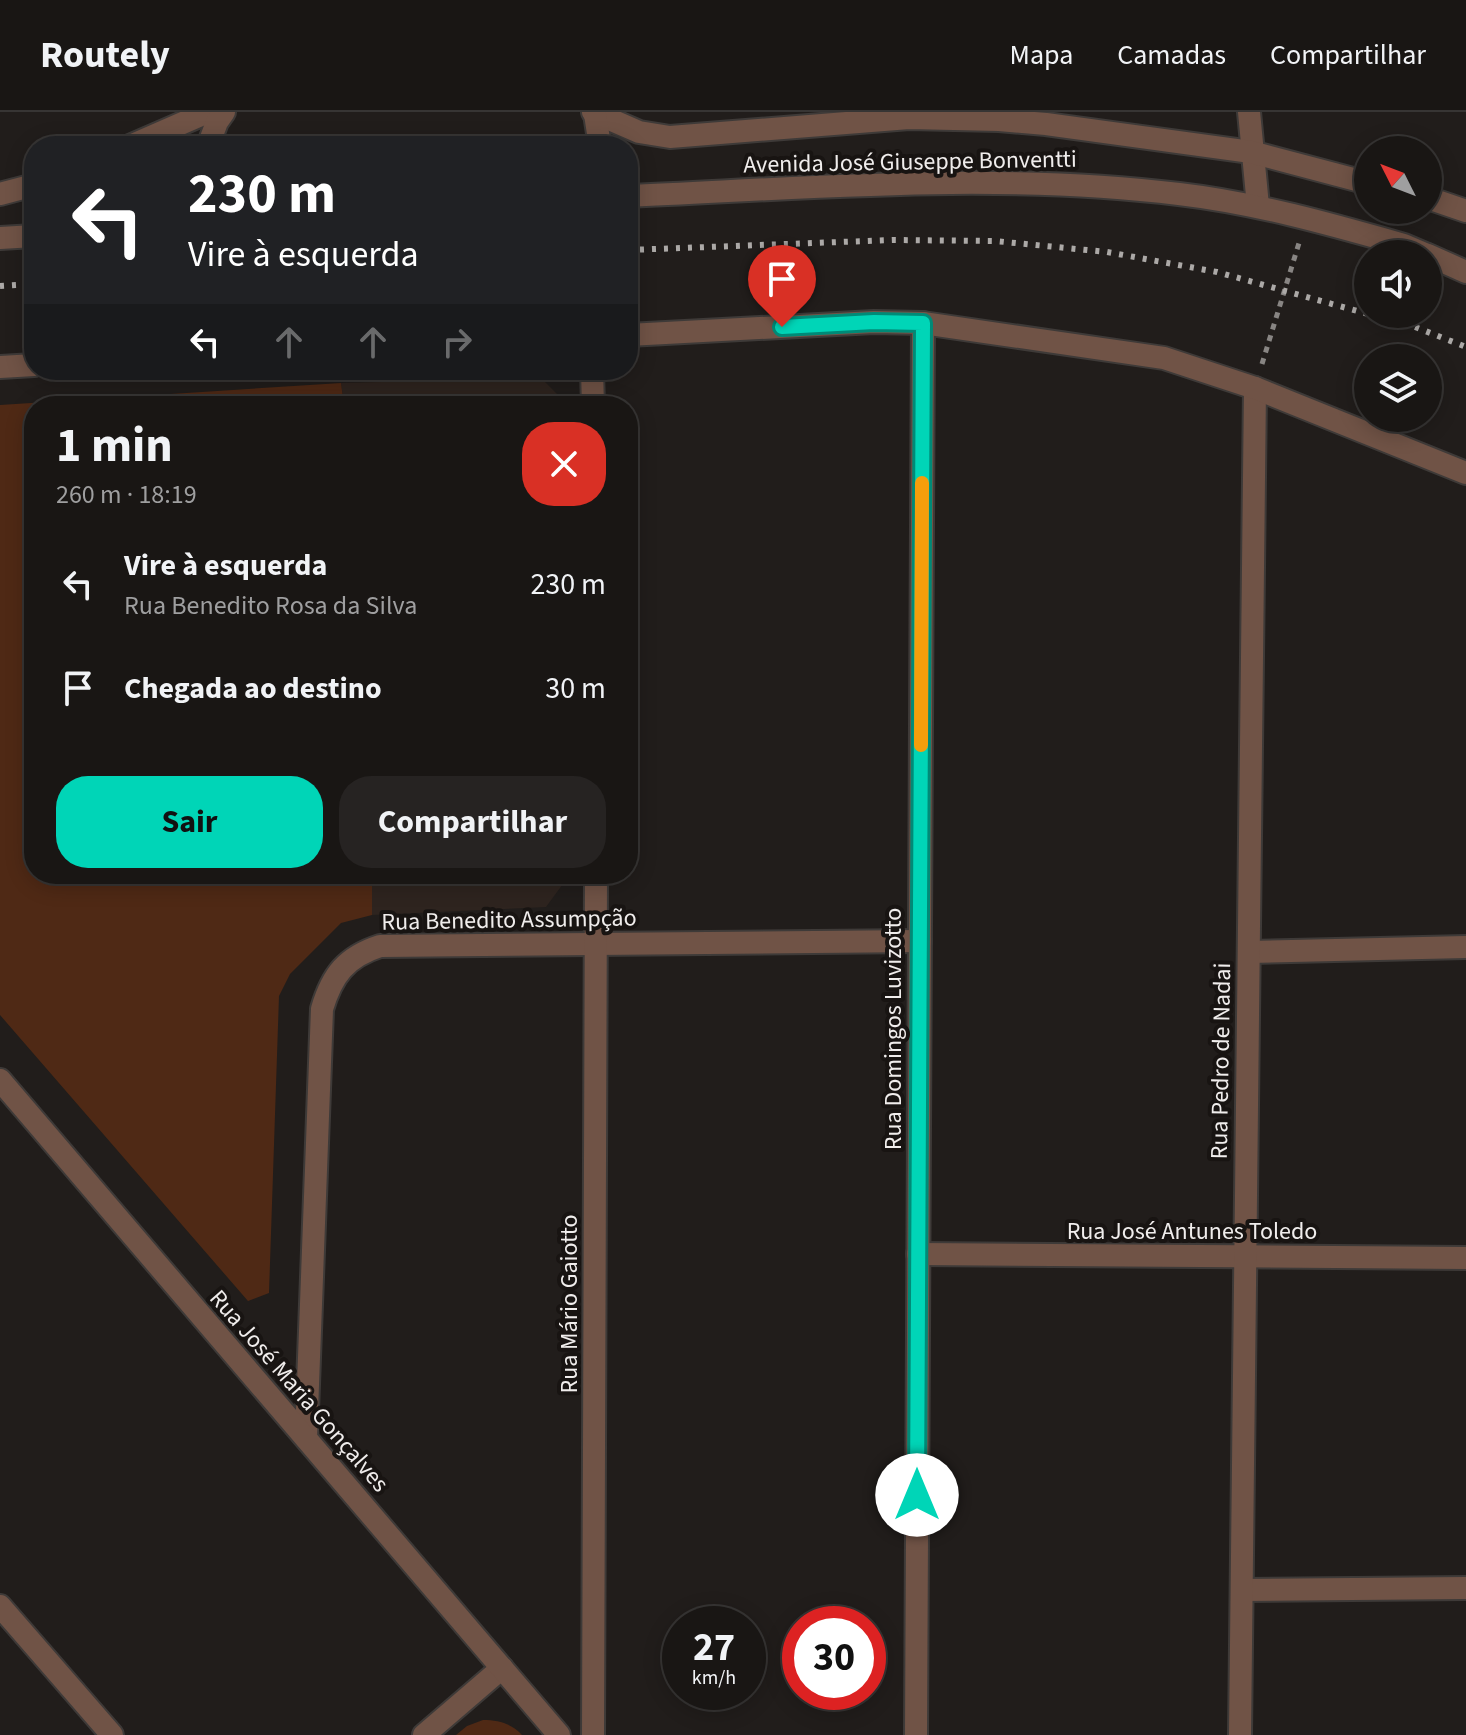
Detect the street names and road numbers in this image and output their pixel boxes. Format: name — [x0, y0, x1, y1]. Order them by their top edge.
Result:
street label: Avenida José Giuseppe Bonventti — [743, 142, 1077, 182]
street label: Rua Benedito Assumpção — [381, 900, 637, 940]
street label: Rua Domingos Luvizotto — [876, 908, 911, 1150]
street label: Rua Pedro de Nadai — [1202, 962, 1240, 1160]
street label: Rua Mário Gaiotto — [552, 1214, 587, 1394]
street label: Rua José Antunes Toledo — [1067, 1214, 1317, 1249]
street label: Rua José Maria Gonçalves — [201, 1282, 397, 1500]

